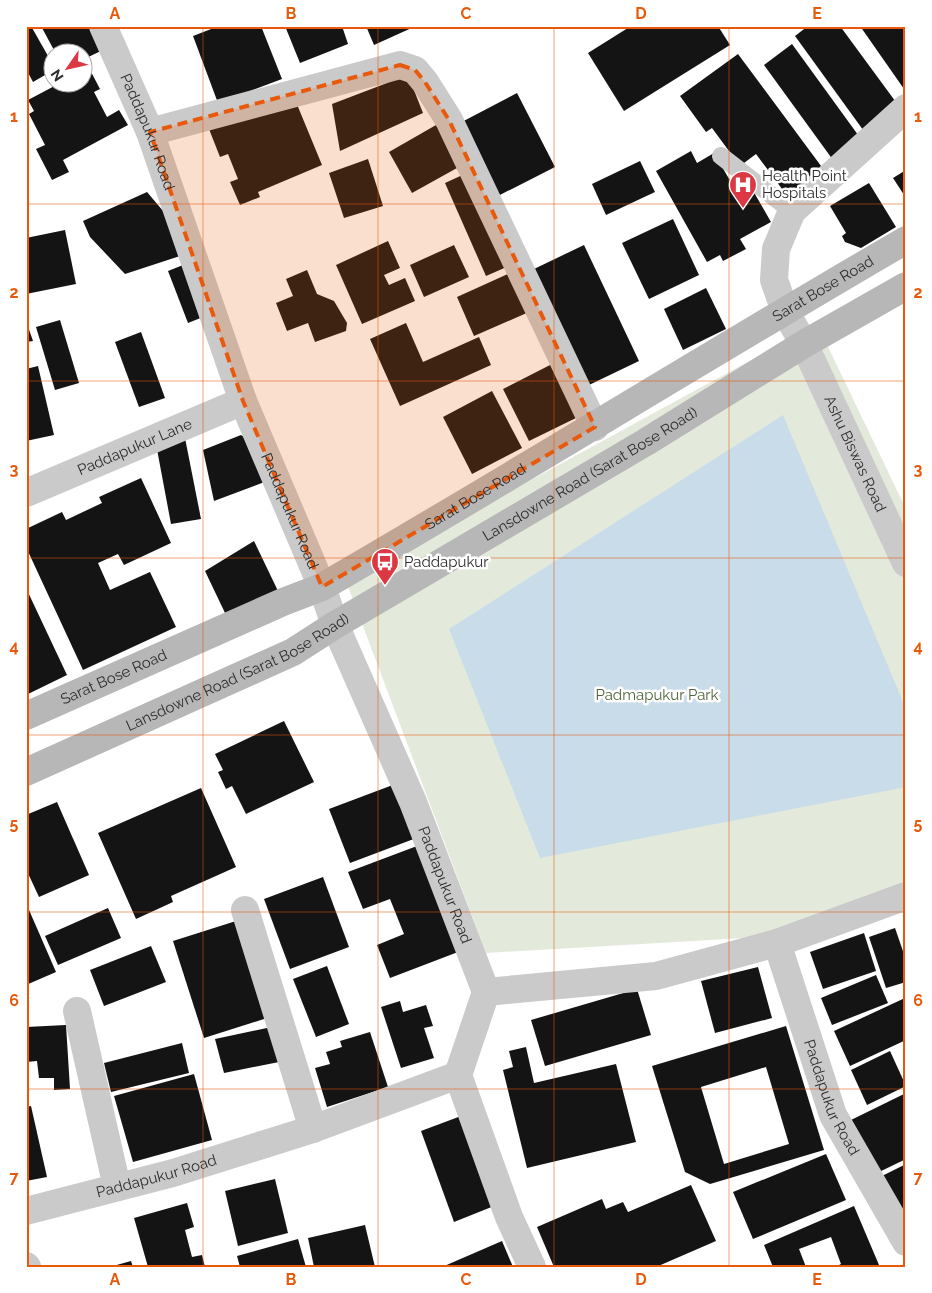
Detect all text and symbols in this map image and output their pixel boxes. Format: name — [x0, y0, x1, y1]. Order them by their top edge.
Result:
text: A — [110, 4, 121, 23]
text: B — [286, 4, 297, 23]
text: C — [461, 4, 472, 23]
text: D — [635, 4, 647, 23]
text: E — [812, 4, 822, 23]
north arrow — [42, 42, 92, 92]
text: N — [48, 66, 67, 84]
street label: Paddapukur Road — [116, 71, 178, 193]
text: 1 — [10, 107, 18, 126]
text: 1 — [914, 107, 922, 126]
place label: Health Point Hospitals — [762, 167, 847, 202]
hospital icon: Health Point Hospitals — [728, 170, 758, 209]
street label: Sarat Bose Road — [769, 252, 877, 326]
text: 2 — [9, 283, 19, 302]
text: 2 — [913, 283, 923, 302]
street label: Ashu Biswas Road — [820, 393, 890, 515]
street label: Lansdowne Road (Sarat Bose Road) — [479, 403, 701, 545]
street label: Paddapukur Lane — [75, 415, 195, 479]
street label: Paddapukur Road — [257, 450, 322, 572]
text: 3 — [10, 460, 19, 479]
street label: Sarat Bose Road — [422, 460, 529, 534]
text: 3 — [914, 460, 923, 479]
bus stop icon: Paddapukur — [370, 547, 400, 586]
place label: Paddapukur — [404, 553, 489, 571]
street label: Lansdowne Road (Sarat Bose Road) — [123, 610, 352, 735]
text: 4 — [9, 637, 19, 656]
text: 4 — [913, 637, 923, 656]
street label: Sarat Bose Road — [58, 646, 170, 708]
park label: Padmapukur Park — [595, 686, 719, 704]
text: 5 — [10, 814, 19, 833]
text: 5 — [914, 814, 923, 833]
street label: Paddapukur Road — [414, 824, 475, 946]
text: 6 — [9, 991, 19, 1010]
text: 6 — [913, 991, 923, 1010]
street label: Paddapukur Road — [800, 1037, 863, 1159]
street label: Paddapukur Road — [94, 1151, 219, 1201]
text: 7 — [10, 1168, 19, 1187]
text: 7 — [914, 1168, 923, 1187]
text: A — [110, 1270, 121, 1289]
text: B — [286, 1270, 297, 1289]
text: C — [461, 1270, 472, 1289]
text: D — [635, 1270, 647, 1289]
text: E — [812, 1270, 822, 1289]

